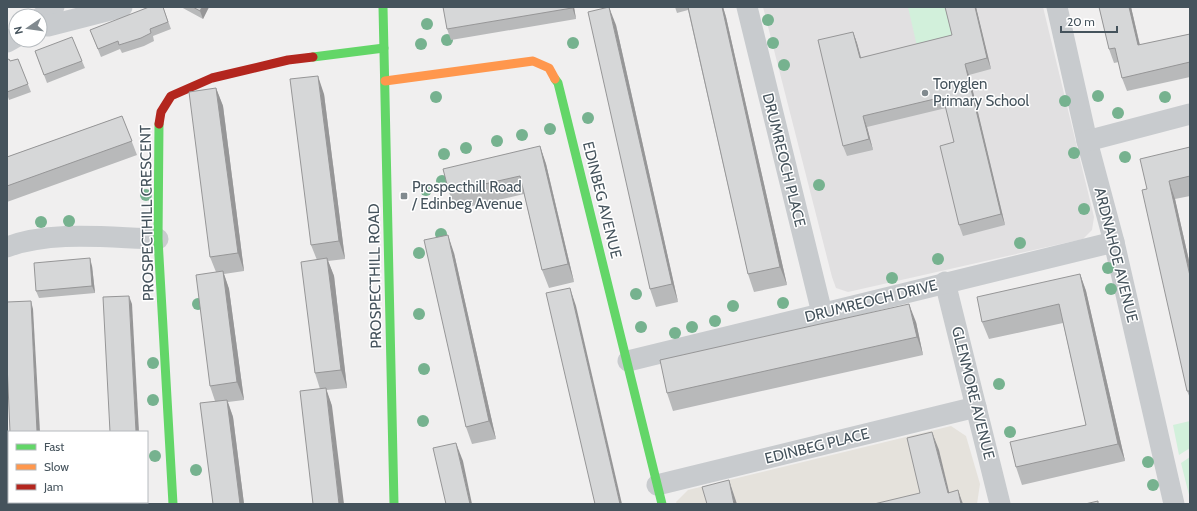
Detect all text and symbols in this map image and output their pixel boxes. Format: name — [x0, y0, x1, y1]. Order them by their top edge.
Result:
north arrow — [8, 8, 48, 48]
scale bar — [1061, 8, 1117, 34]
text: 20 m — [1067, 14, 1095, 29]
text: N — [11, 25, 26, 36]
place label: Toryglen Primary School — [933, 75, 1030, 110]
marker: Toryglen Primary School — [920, 88, 930, 98]
street label: DRUMREOCH PLACE — [759, 91, 809, 229]
street label: PROSPECTHILL CRESCENT — [136, 125, 158, 301]
street label: EDINBEG AVENUE — [579, 140, 625, 260]
place label: Prospecthill Road / Edinbeg Avenue — [411, 178, 523, 213]
street label: ARDNAHOE AVENUE — [1091, 186, 1141, 324]
marker: Prospecthill Road / Edinbeg Avenue — [399, 191, 409, 201]
street label: PROSPECTHILL ROAD — [365, 203, 385, 349]
street label: DRUMREOCH DRIVE — [803, 276, 939, 326]
street label: GLENMORE AVENUE — [948, 325, 998, 461]
street label: EDINBEG PLACE — [763, 424, 871, 468]
legend — [8, 431, 148, 503]
text: Fast — [44, 439, 64, 454]
text: Slow — [44, 459, 69, 474]
text: Jam — [43, 479, 63, 494]

